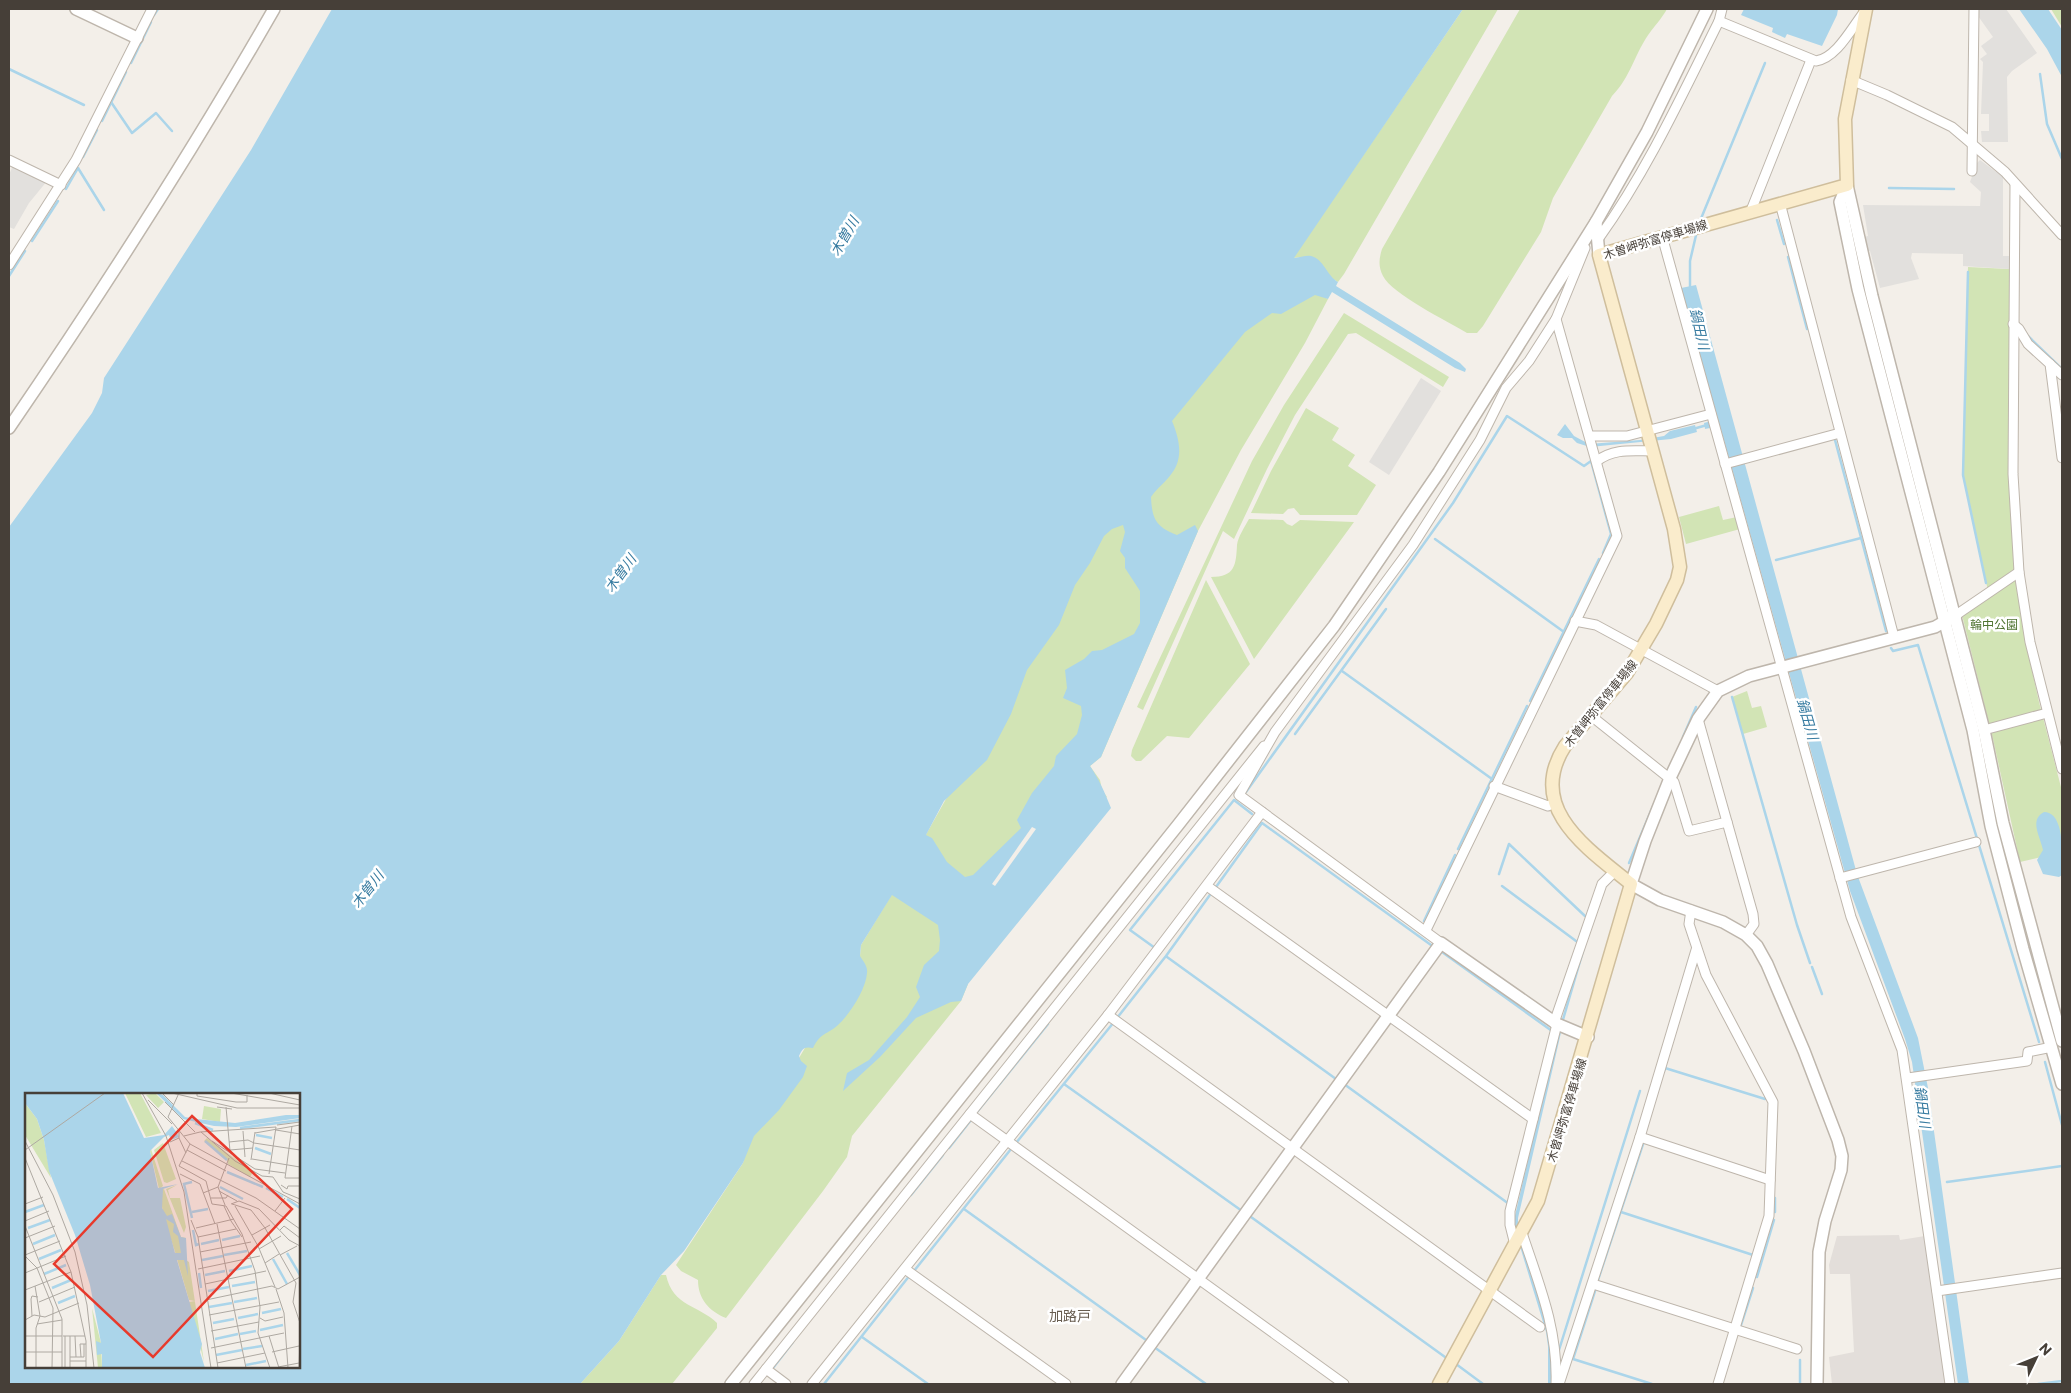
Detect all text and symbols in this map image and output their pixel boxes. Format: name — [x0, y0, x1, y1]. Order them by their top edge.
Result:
water label: 木曽川 — [826, 212, 863, 258]
street label: 木曽岬弥富停車場線 — [1601, 217, 1709, 261]
water label: 鍋田川 — [1687, 307, 1713, 353]
water label: 木曽川 — [601, 549, 640, 595]
park label: 輪中公園 — [1970, 617, 2018, 631]
street label: 木曽岬弥富停車場線 — [1561, 657, 1639, 749]
water label: 鍋田川 — [1794, 696, 1823, 743]
water label: 木曽川 — [347, 866, 388, 911]
street label: 木曽岬弥富停車場線 — [1544, 1056, 1588, 1164]
water label: 鍋田川 — [1912, 1085, 1935, 1131]
inset map — [25, 1093, 300, 1368]
district label: 加路戸 — [1049, 1307, 1091, 1324]
north arrow — [2011, 1333, 2061, 1383]
text: N — [2036, 1339, 2056, 1358]

